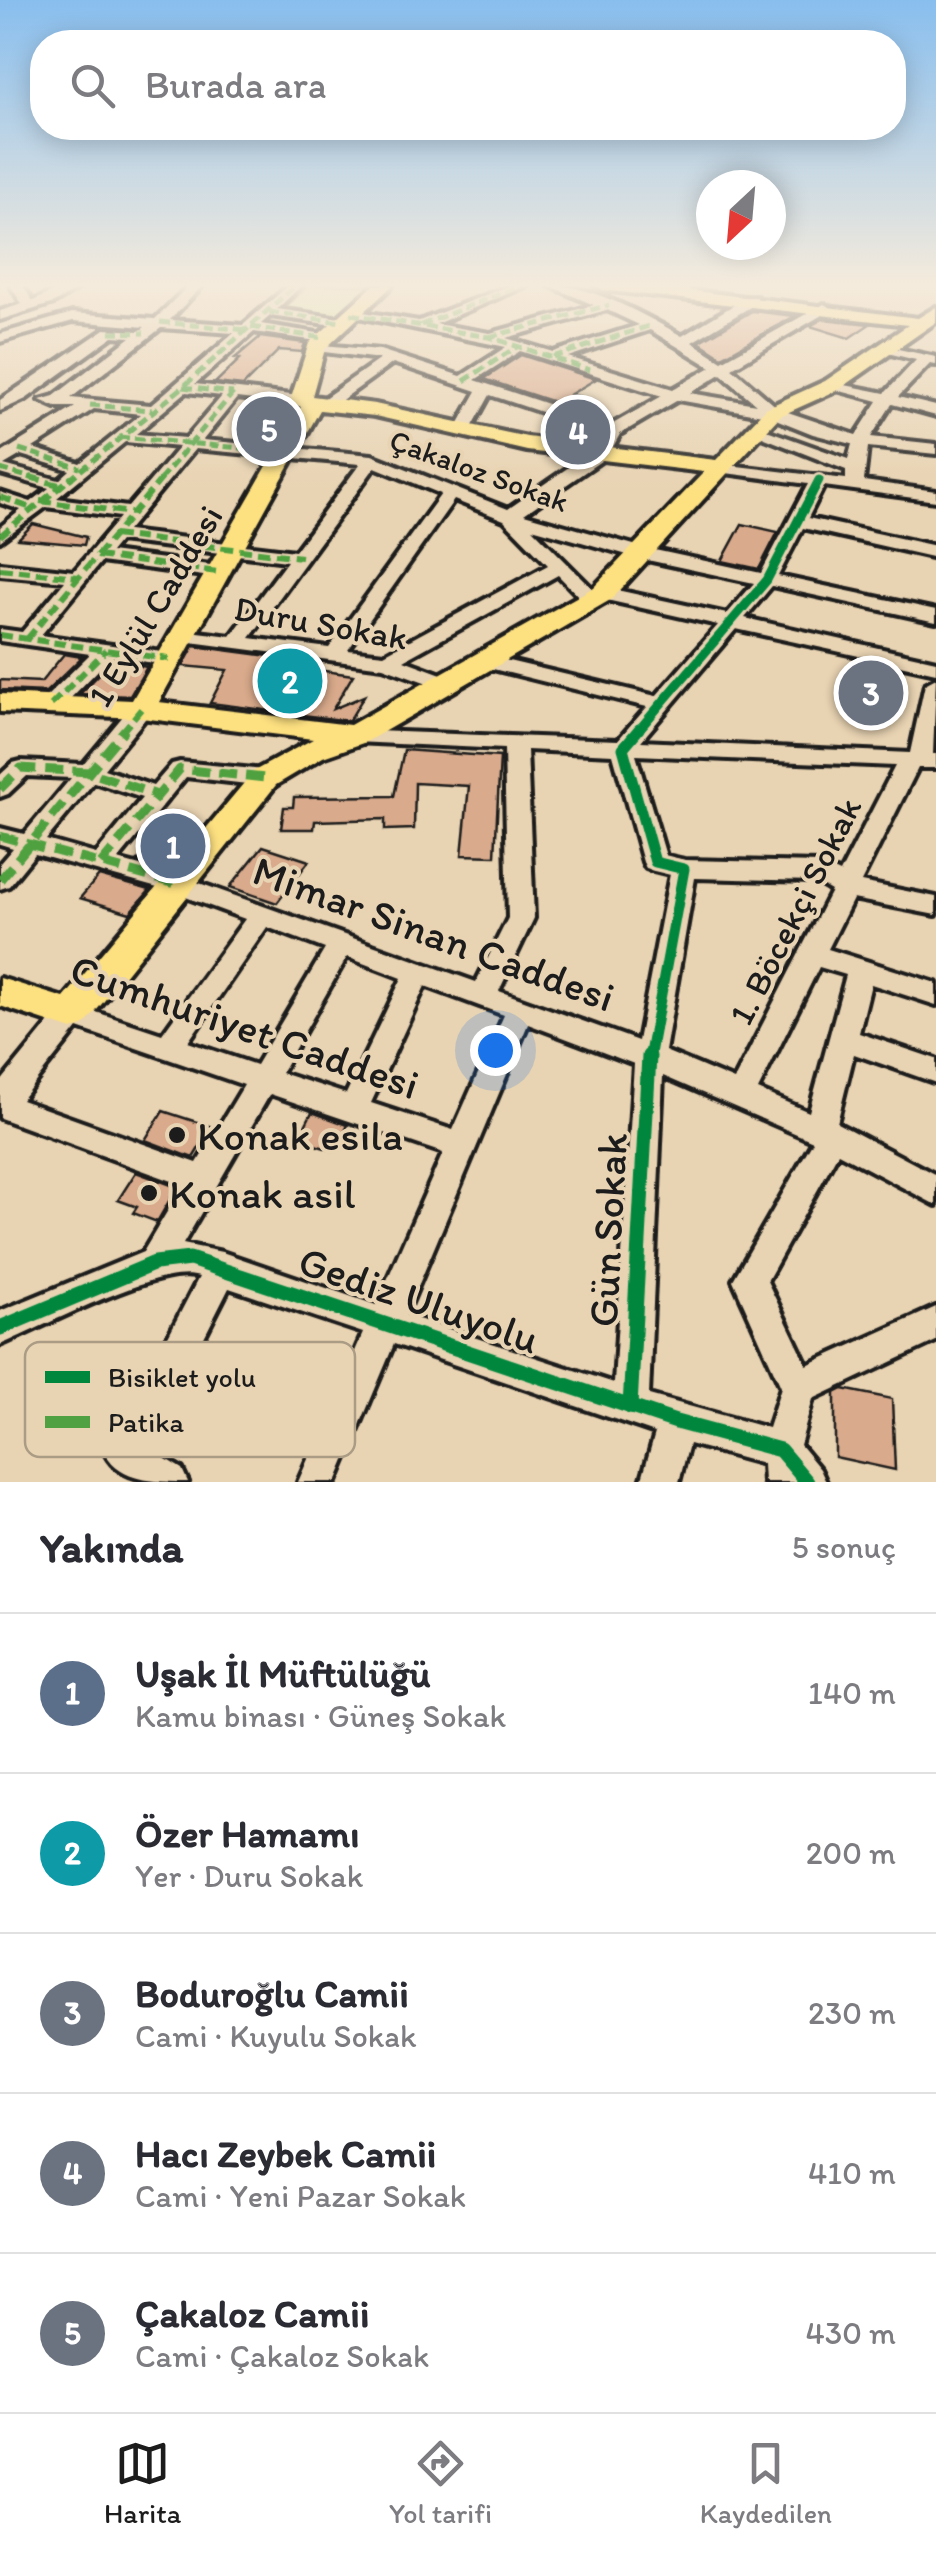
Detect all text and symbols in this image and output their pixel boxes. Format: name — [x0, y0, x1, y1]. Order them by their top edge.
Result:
search box — [30, 30, 906, 140]
icon: search — [65, 58, 120, 113]
text: Burada ara — [145, 62, 327, 108]
north arrow — [696, 170, 786, 260]
pin: 5 — [236, 392, 302, 466]
pin: 4 — [546, 394, 610, 470]
street label: Çakaloz Sokak — [385, 421, 574, 520]
street label: 1 Eylül Caddesi — [79, 498, 231, 714]
street label: Duru Sokak — [231, 587, 411, 659]
pin: 2 — [258, 644, 322, 718]
pin: 3 — [838, 656, 904, 730]
street label: 1. Böcekçi Sokak — [720, 790, 870, 1032]
pin: 1 — [140, 808, 206, 884]
street label: Mimar Sinan Caddesi — [246, 844, 621, 1023]
street label: Cumhuriyet Caddesi — [64, 943, 426, 1110]
your location — [470, 1025, 521, 1076]
place label: Konak esila — [197, 1110, 403, 1161]
marker: Konak esila — [166, 1124, 188, 1146]
street label: Gün Sokak — [577, 1131, 638, 1328]
place label: Konak asil — [169, 1168, 356, 1219]
marker: Konak asil — [138, 1182, 160, 1204]
street label: Gediz Uluyolu — [292, 1235, 546, 1364]
legend — [25, 1342, 355, 1457]
text: Bisiklet yolu — [108, 1360, 256, 1394]
text: Patika — [108, 1405, 185, 1439]
text: Yakında — [40, 1522, 183, 1573]
text: 5 sonuç — [792, 1528, 896, 1566]
text: Uşak İl Müftülüğü — [135, 1651, 430, 1697]
text: 1 — [65, 1674, 80, 1712]
text: 140 m — [808, 1674, 896, 1712]
text: Kamu binası · Güneş Sokak — [135, 1697, 506, 1735]
text: Özer Hamamı — [135, 1811, 360, 1857]
text: 2 — [64, 1834, 81, 1872]
text: 200 m — [806, 1834, 896, 1872]
text: Yer · Duru Sokak — [135, 1857, 363, 1895]
text: Boduroğlu Camii — [135, 1971, 409, 2017]
text: 3 — [64, 1994, 81, 2032]
text: 230 m — [808, 1994, 896, 2032]
text: Cami · Kuyulu Sokak — [135, 2017, 417, 2055]
text: Hacı Zeybek Camii — [135, 2131, 436, 2177]
text: 4 — [63, 2154, 82, 2192]
text: 410 m — [808, 2154, 896, 2192]
text: Cami · Yeni Pazar Sokak — [135, 2177, 466, 2215]
text: Çakaloz Camii — [135, 2291, 369, 2337]
text: 5 — [64, 2314, 81, 2352]
text: 430 m — [806, 2314, 896, 2352]
text: Cami · Çakaloz Sokak — [135, 2337, 429, 2375]
tab: Harita — [104, 2436, 181, 2530]
tab: Yol tarifi — [389, 2436, 492, 2530]
tab: Kaydedilen — [700, 2436, 832, 2530]

